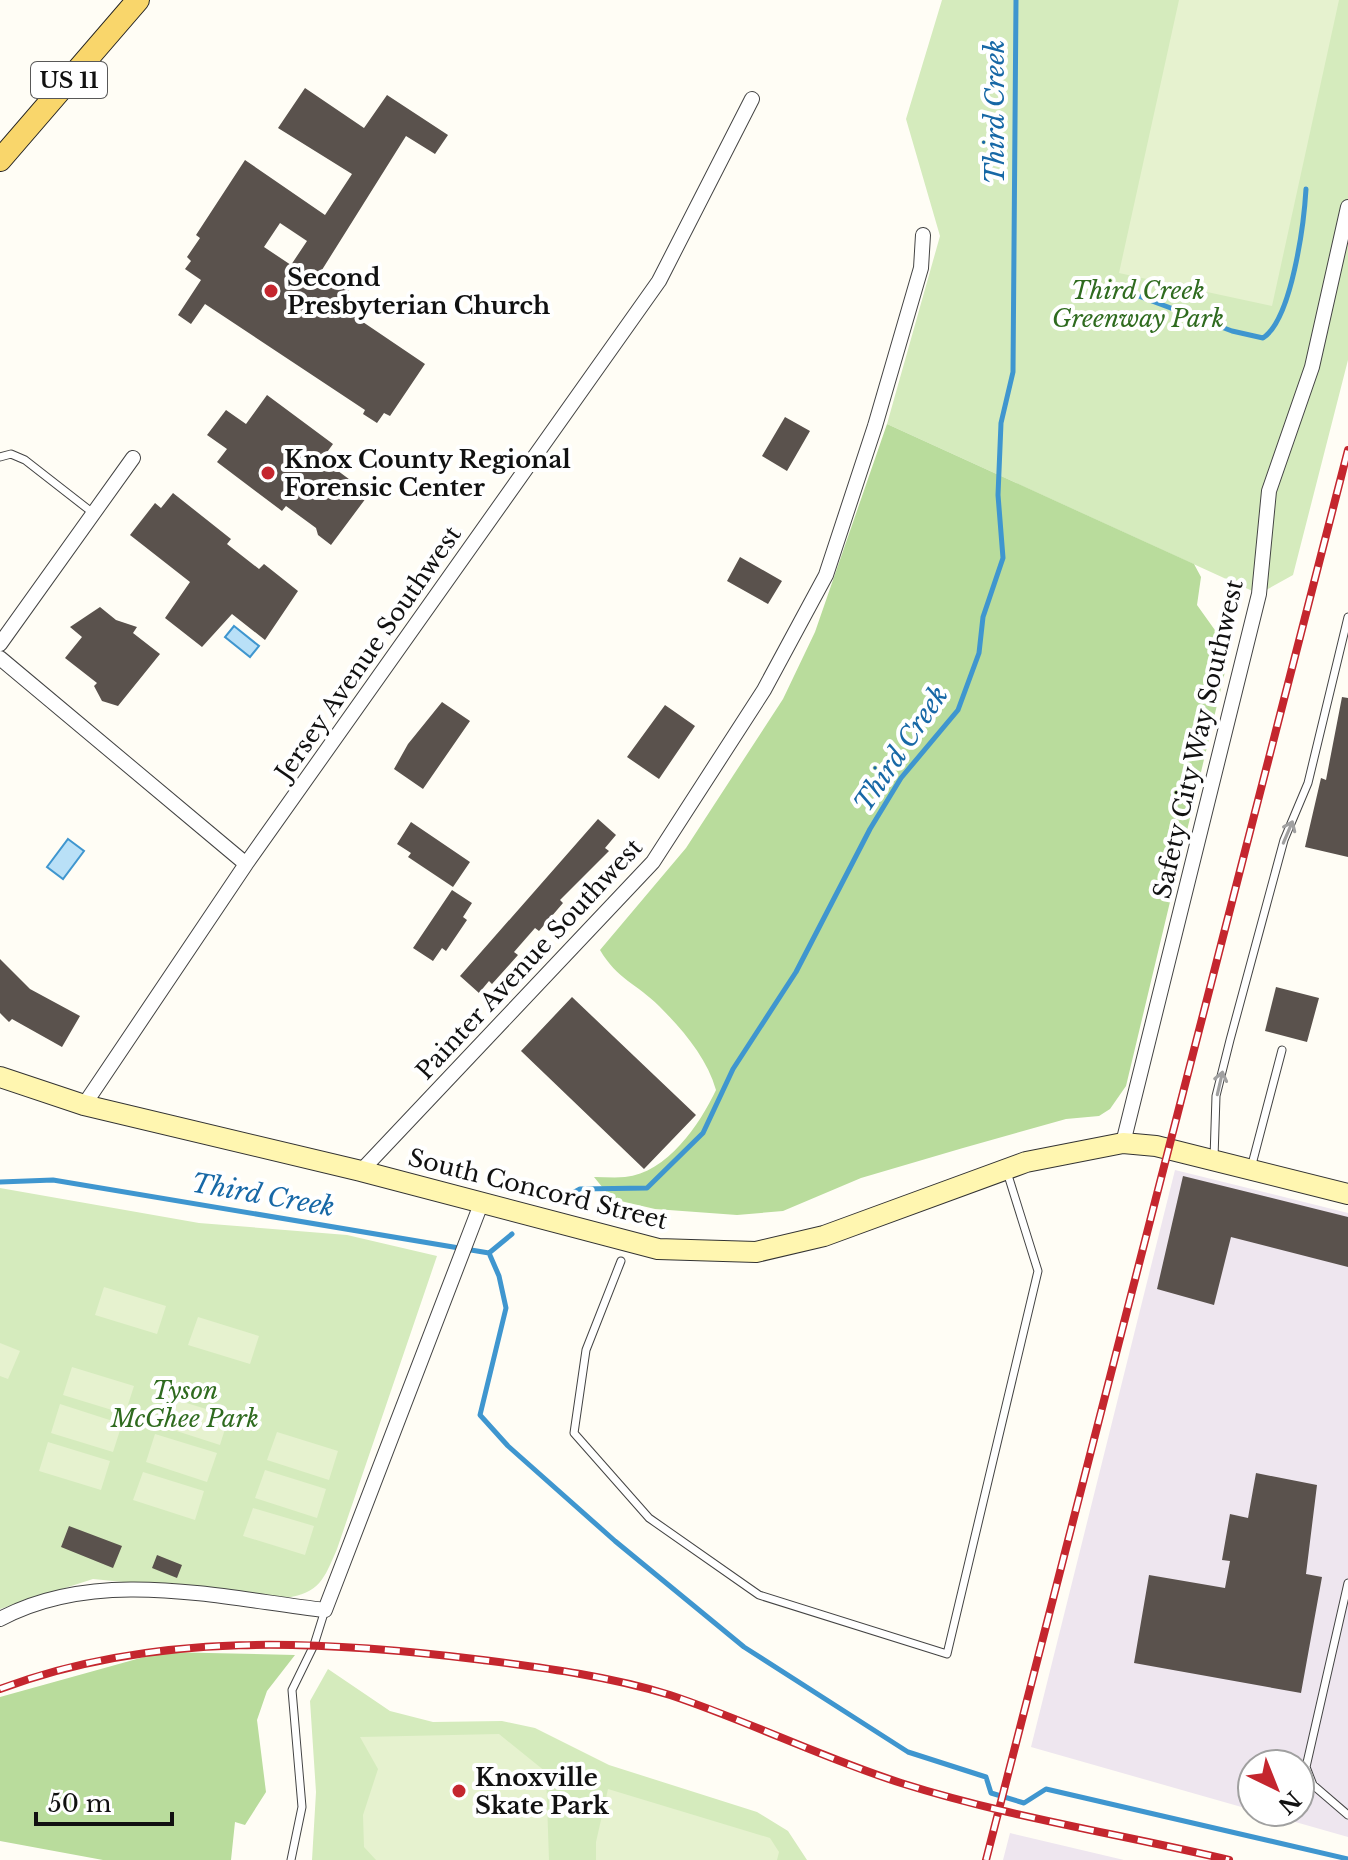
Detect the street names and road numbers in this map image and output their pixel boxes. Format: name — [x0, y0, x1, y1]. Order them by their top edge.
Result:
road number: US 11 — [31, 62, 107, 98]
street label: Jersey Avenue Southwest — [267, 520, 467, 788]
street label: Safety City Way Southwest — [1147, 577, 1249, 901]
street label: Painter Avenue Southwest — [410, 833, 648, 1085]
street label: South Concord Street — [405, 1143, 671, 1235]

